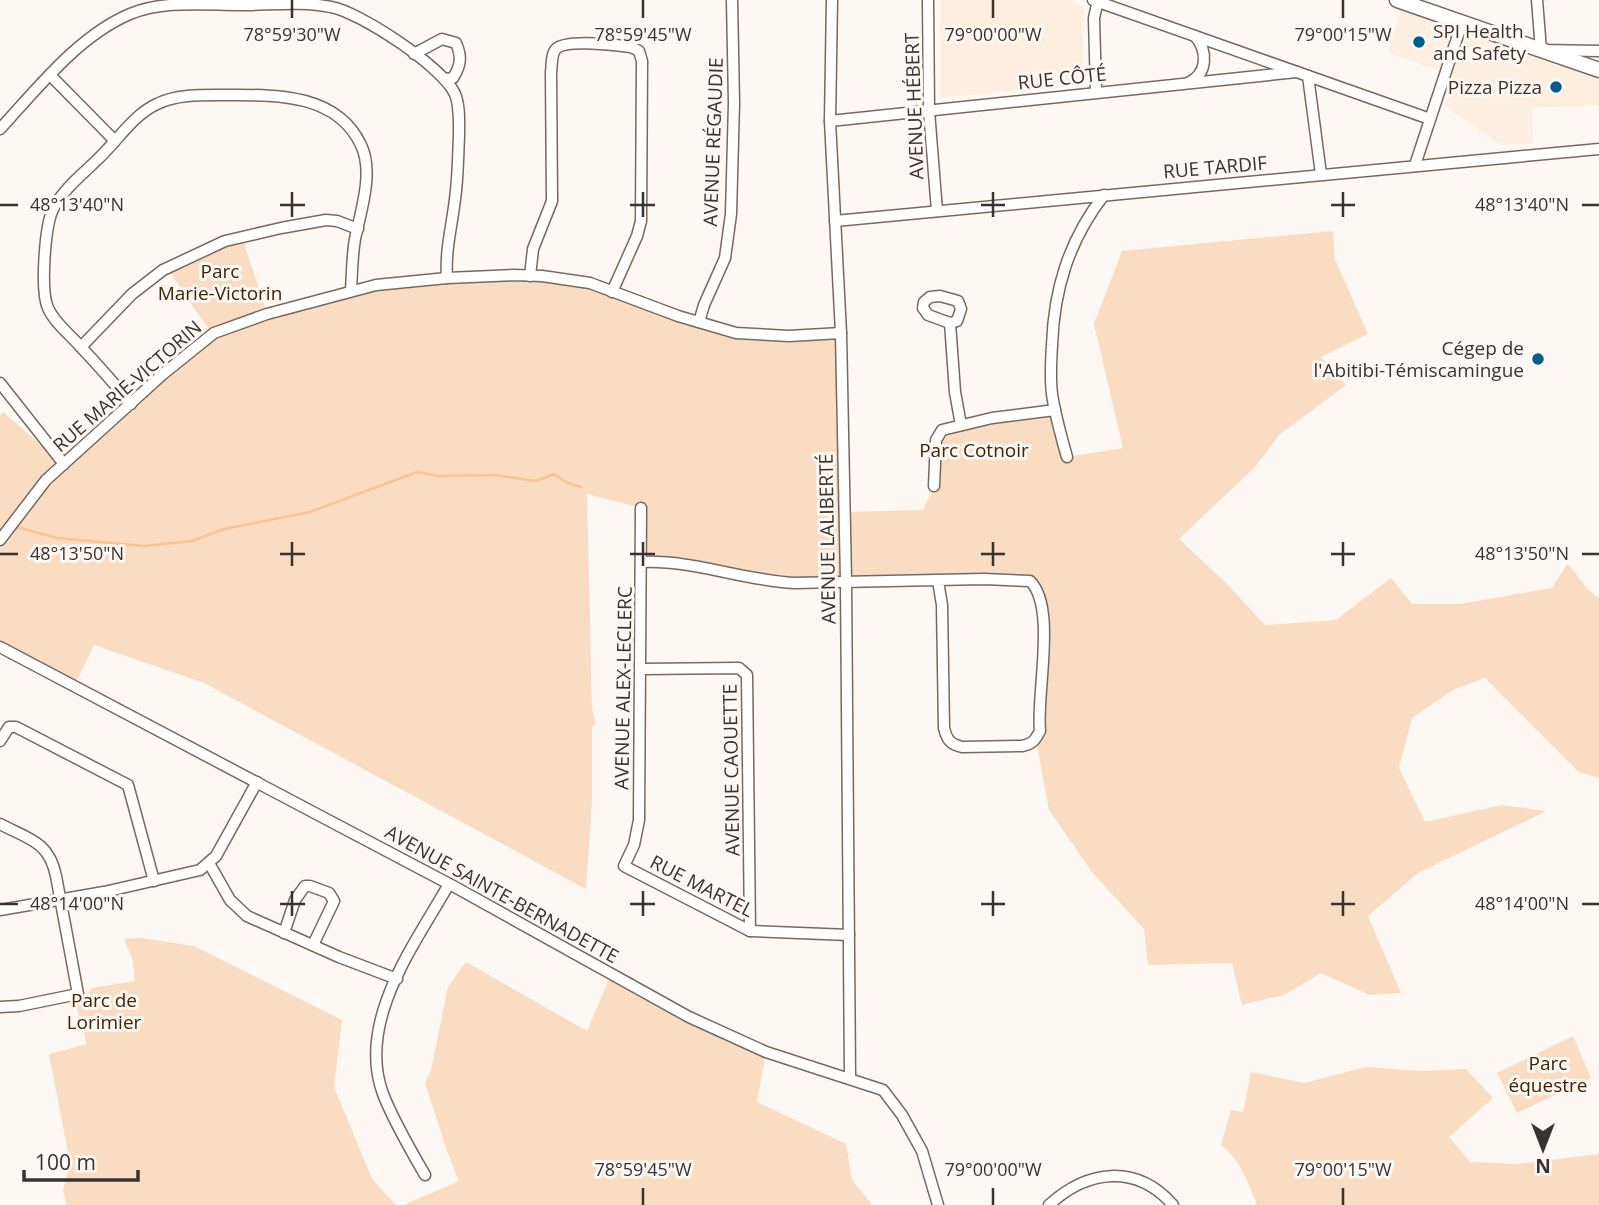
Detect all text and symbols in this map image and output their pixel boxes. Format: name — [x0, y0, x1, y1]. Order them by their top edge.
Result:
place label: SPI Health and Safety — [1433, 18, 1527, 66]
text: 78°59'30"W — [243, 22, 341, 46]
text: 78°59'45"W — [594, 22, 692, 46]
text: 79°00'00"W — [944, 22, 1042, 46]
text: 79°00'15"W — [1294, 22, 1392, 46]
street label: AVENUE HÉBERT — [898, 31, 930, 180]
marker: SPI Health and Safety — [1411, 34, 1427, 50]
street label: AVENUE RÉGAUDIE — [697, 57, 729, 227]
street label: RUE CÔTÉ — [1016, 60, 1108, 96]
place label: Pizza Pizza — [1448, 74, 1542, 100]
marker: Pizza Pizza — [1548, 79, 1564, 95]
street label: RUE TARDIF — [1162, 149, 1268, 184]
text: 48°13'40"N — [30, 192, 124, 216]
text: 48°13'40"N — [1475, 192, 1569, 216]
park label: Parc Marie-Victorin — [158, 258, 282, 306]
street label: RUE MARIE-VICTORIN — [47, 314, 207, 458]
place label: Cégep de l'Abitibi-Témiscamingue — [1314, 335, 1524, 383]
marker: Cégep de l'Abitibi-Témiscamingue — [1530, 351, 1546, 367]
park label: Parc Cotnoir — [919, 437, 1029, 463]
street label: AVENUE LALIBERTÉ — [813, 454, 841, 624]
text: 48°13'50"N — [30, 541, 124, 565]
text: 48°13'50"N — [1475, 541, 1569, 565]
street label: AVENUE ALEX-LECLERC — [608, 586, 638, 790]
street label: AVENUE CAOUETTE — [716, 684, 746, 856]
street label: AVENUE SAINTE-BERNADETTE — [380, 819, 624, 969]
street label: RUE MARTEL — [646, 849, 758, 923]
text: 48°14'00"N — [30, 891, 124, 915]
text: 48°14'00"N — [1475, 891, 1569, 915]
park label: Parc de Lorimier — [67, 987, 142, 1035]
park label: Parc équestre — [1509, 1050, 1587, 1098]
north arrow — [1508, 1114, 1578, 1184]
scale bar — [24, 1138, 138, 1182]
text: 100 m — [35, 1148, 96, 1176]
text: N — [1535, 1153, 1551, 1179]
text: 78°59'45"W — [594, 1157, 692, 1181]
text: 79°00'00"W — [944, 1157, 1042, 1181]
text: 79°00'15"W — [1294, 1157, 1392, 1181]

